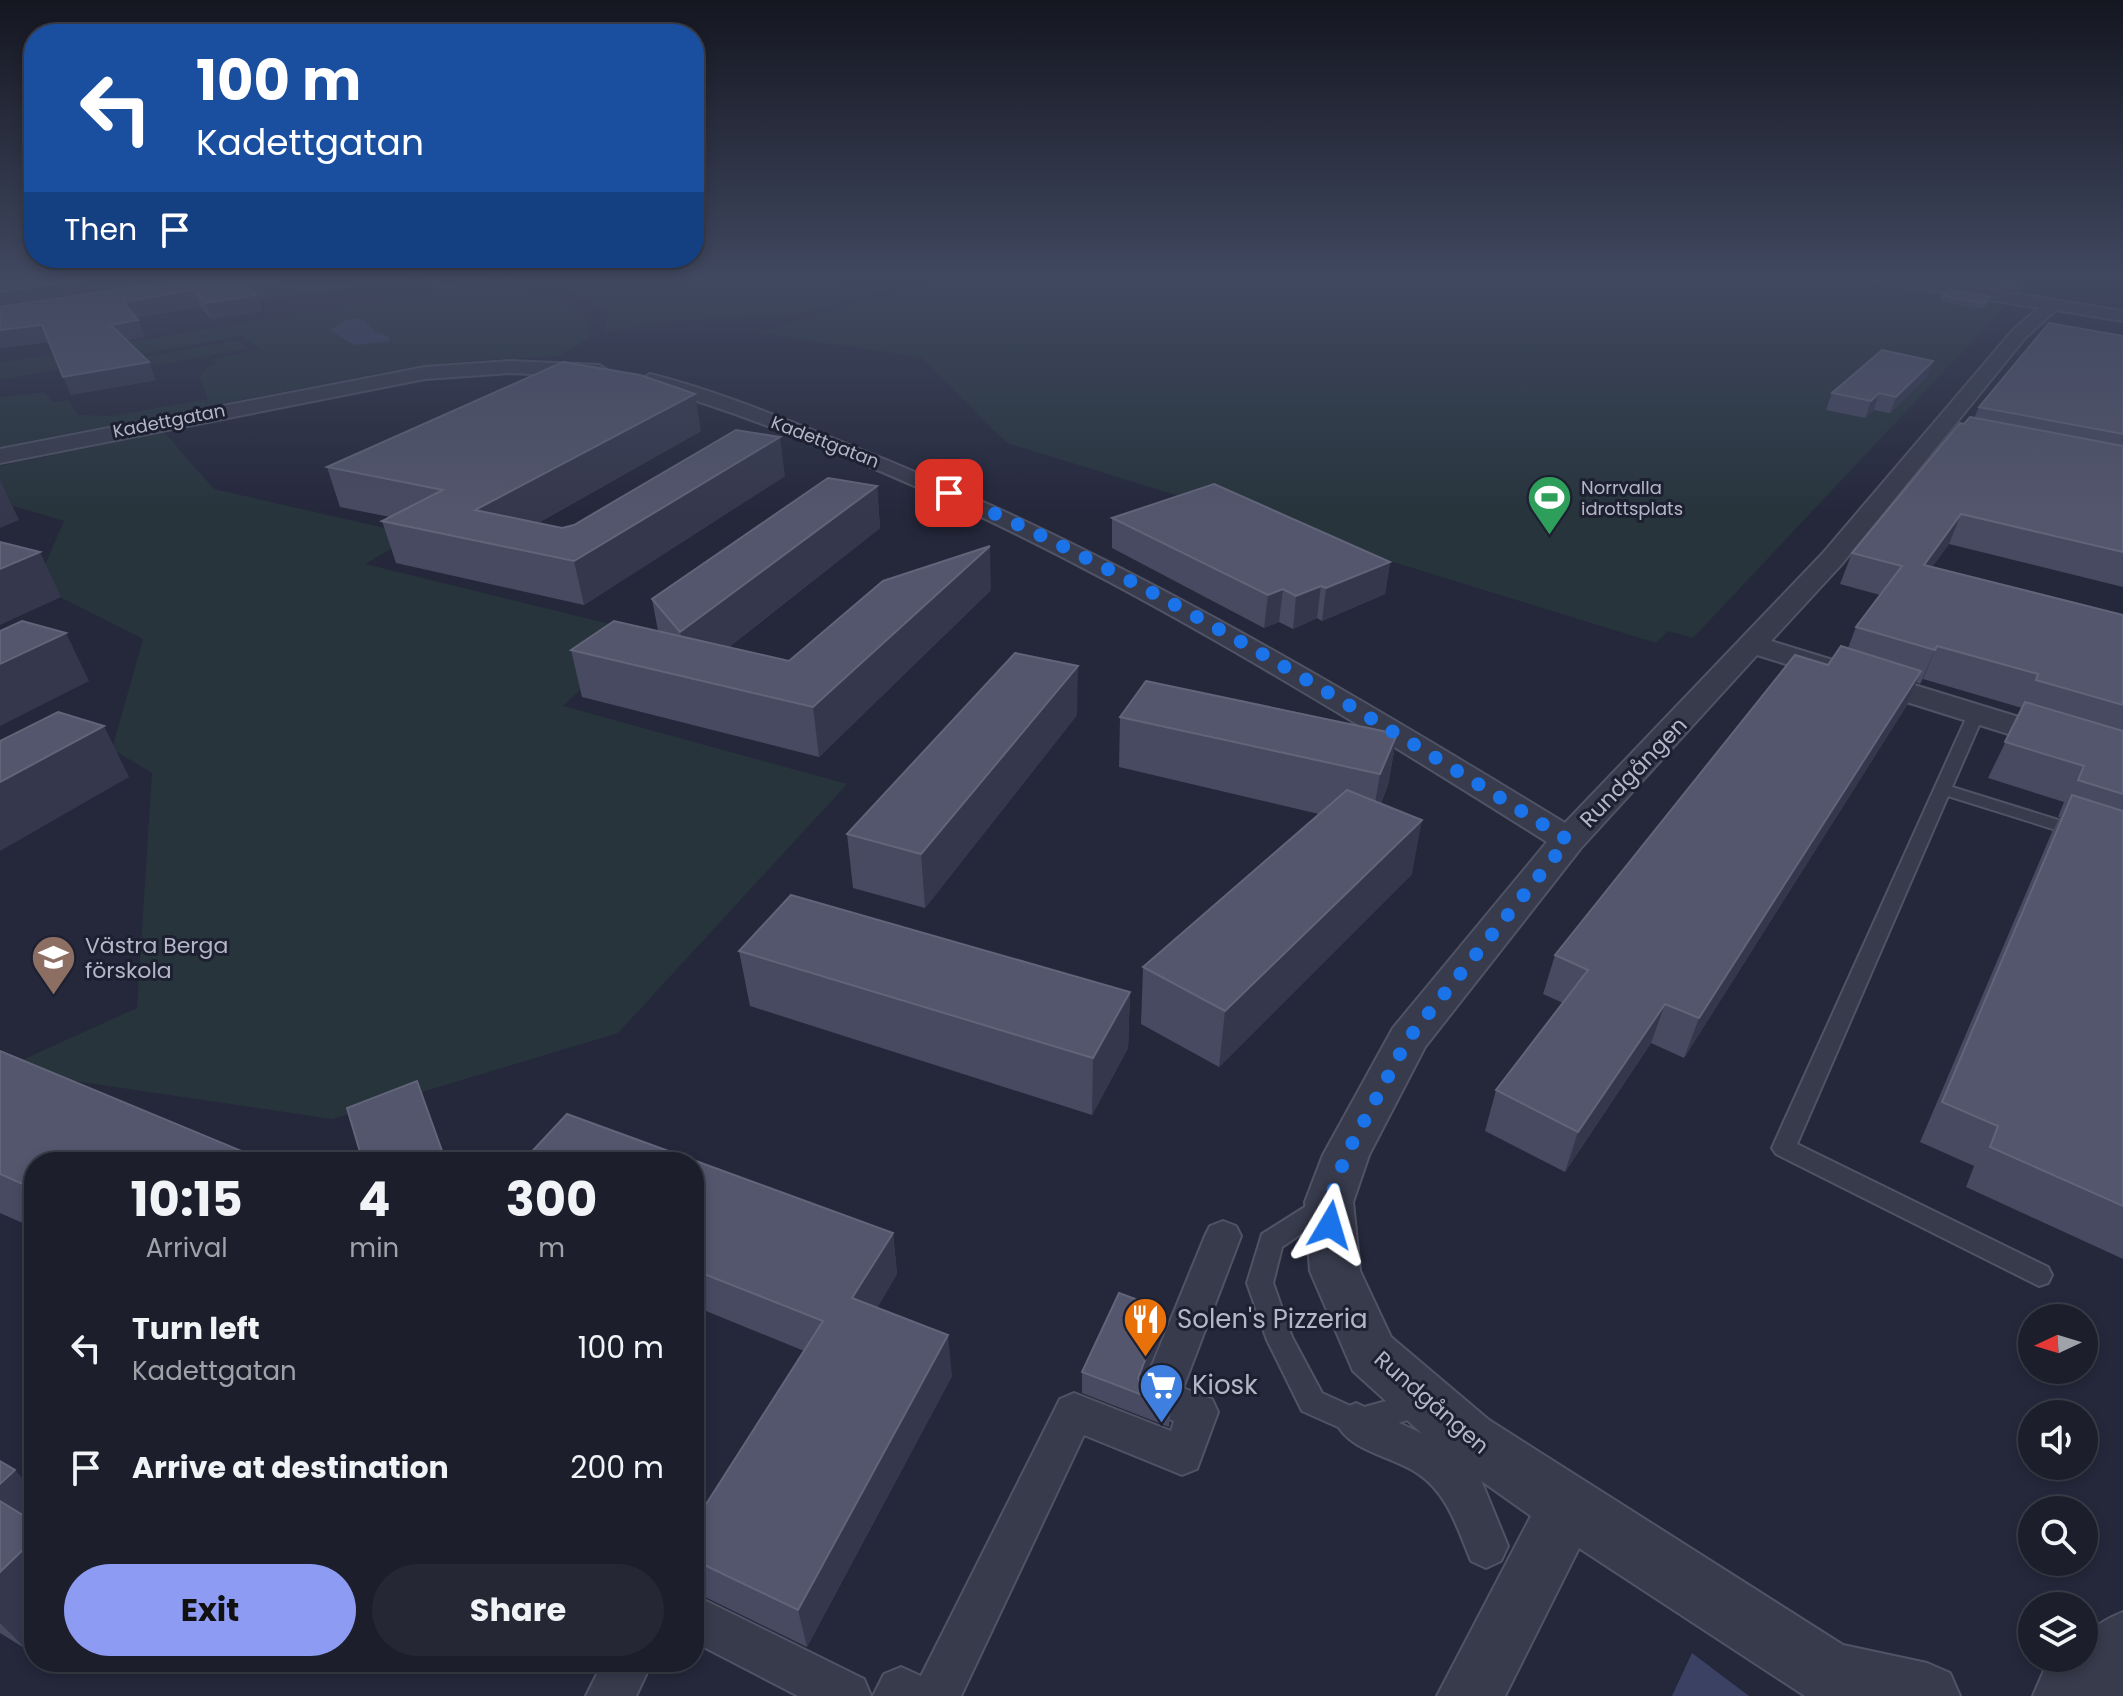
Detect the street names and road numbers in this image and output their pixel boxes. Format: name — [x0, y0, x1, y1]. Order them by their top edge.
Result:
street label: Kadettgatan — [111, 397, 227, 444]
street label: Kadettgatan — [768, 409, 883, 474]
street label: Rundgången — [1573, 710, 1694, 834]
street label: Rundgången — [1368, 1344, 1496, 1461]

